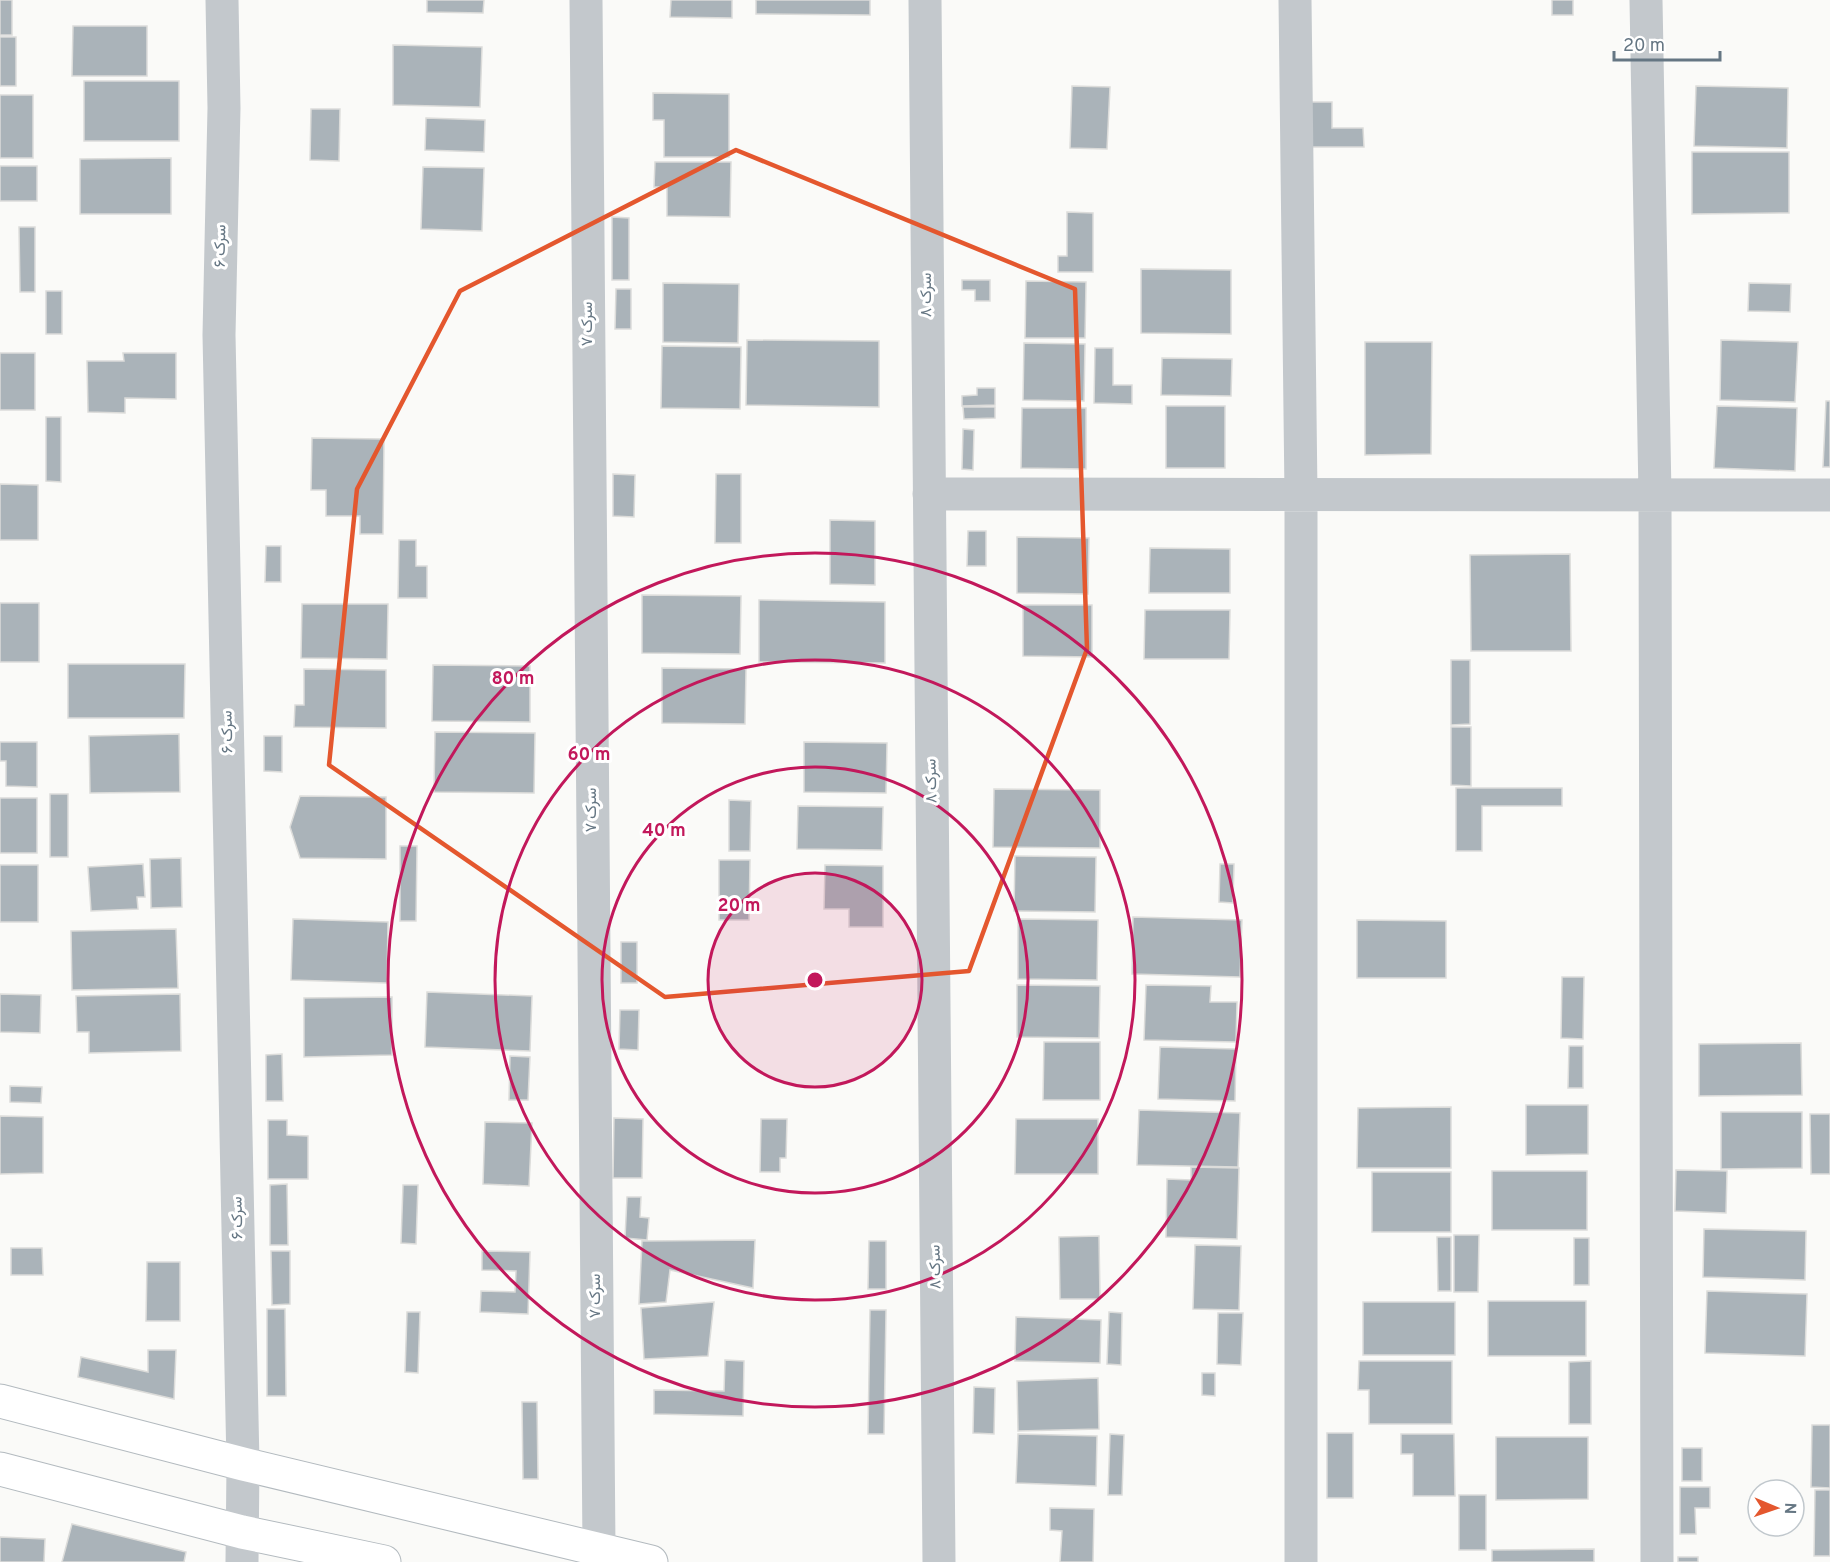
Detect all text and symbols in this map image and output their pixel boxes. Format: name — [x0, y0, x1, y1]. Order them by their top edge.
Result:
scale bar — [1614, 24, 1720, 62]
text: 20 m — [1623, 35, 1665, 58]
street label: سرک ۶ — [211, 224, 231, 268]
street label: سرک ۸ — [917, 273, 937, 317]
street label: سرک ۷ — [578, 302, 598, 346]
text: 80 m — [491, 668, 535, 691]
street label: سرک ۶ — [218, 710, 238, 754]
text: 60 m — [567, 744, 611, 767]
street label: سرک ۸ — [922, 759, 942, 803]
street label: سرک ۷ — [582, 788, 602, 832]
text: 40 m — [642, 820, 686, 843]
text: 20 m — [717, 895, 761, 918]
centre of rings — [805, 970, 825, 990]
street label: سرک ۶ — [228, 1196, 248, 1240]
street label: سرک ۸ — [926, 1245, 946, 1289]
street label: سرک ۷ — [586, 1274, 606, 1318]
north arrow — [1746, 1478, 1806, 1538]
text: N — [1779, 1502, 1799, 1515]

